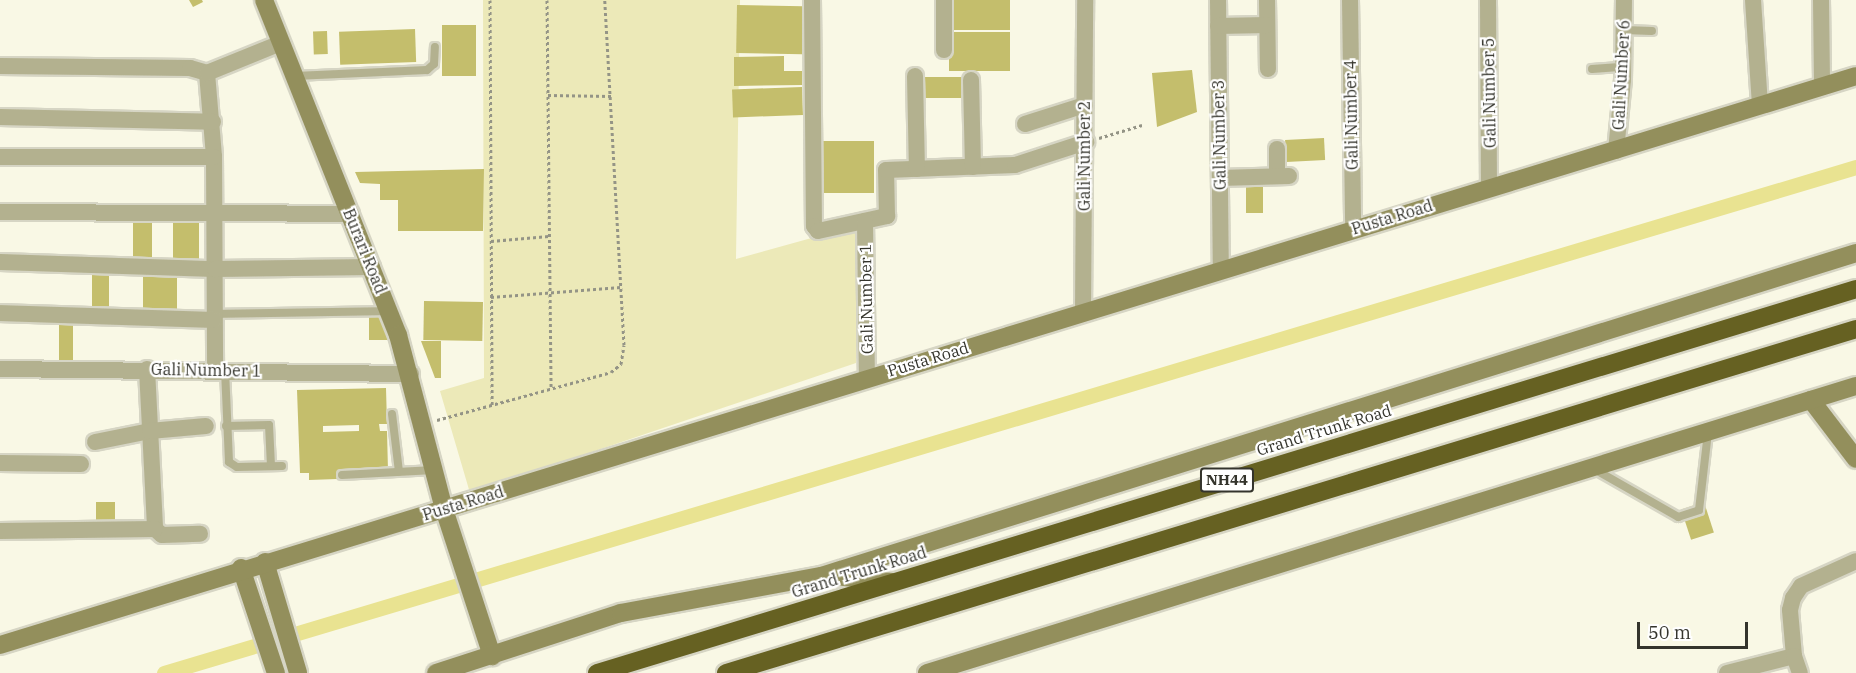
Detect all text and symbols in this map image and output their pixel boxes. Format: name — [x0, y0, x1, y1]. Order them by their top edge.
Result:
street label: Gali Number 6 — [1609, 19, 1633, 131]
street label: Gali Number 5 — [1478, 38, 1500, 148]
street label: Gali Number 4 — [1340, 60, 1362, 170]
street label: Gali Number 3 — [1208, 80, 1230, 190]
street label: Gali Number 2 — [1074, 101, 1094, 211]
street label: Pusta Road — [1349, 196, 1435, 238]
street label: Burari Road — [339, 206, 391, 296]
street label: Gali Number 1 — [855, 244, 877, 354]
street label: Pusta Road — [885, 338, 971, 380]
street label: Gali Number 1 — [151, 359, 261, 381]
street label: Grand Trunk Road — [1254, 400, 1394, 460]
road number: NH44 — [1198, 468, 1256, 492]
street label: Pusta Road — [420, 482, 506, 524]
street label: Grand Trunk Road — [789, 542, 929, 602]
scale bar — [1640, 610, 1751, 648]
text: 50 m — [1648, 621, 1691, 644]

